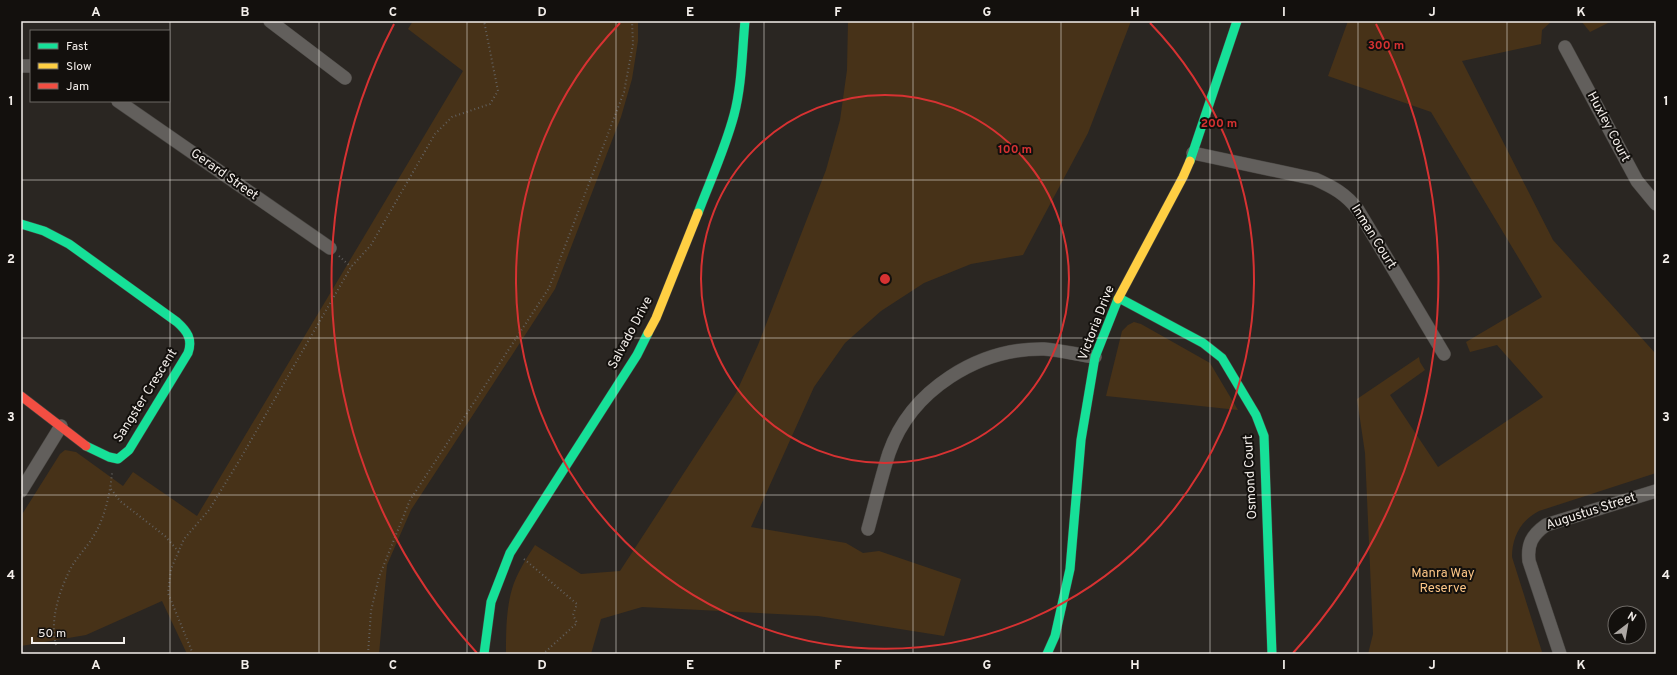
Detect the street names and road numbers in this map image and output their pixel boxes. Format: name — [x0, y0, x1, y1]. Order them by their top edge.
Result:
street label: Huxley Court — [1583, 89, 1633, 165]
street label: Gerard Street — [187, 146, 261, 204]
street label: Inman Court — [1347, 202, 1399, 272]
street label: Victoria Drive — [1075, 283, 1119, 363]
street label: Salvado Drive — [605, 294, 657, 372]
street label: Sangster Crescent — [111, 346, 181, 446]
street label: Osmond Court — [1241, 434, 1261, 520]
street label: Augustus Street — [1544, 490, 1638, 534]

